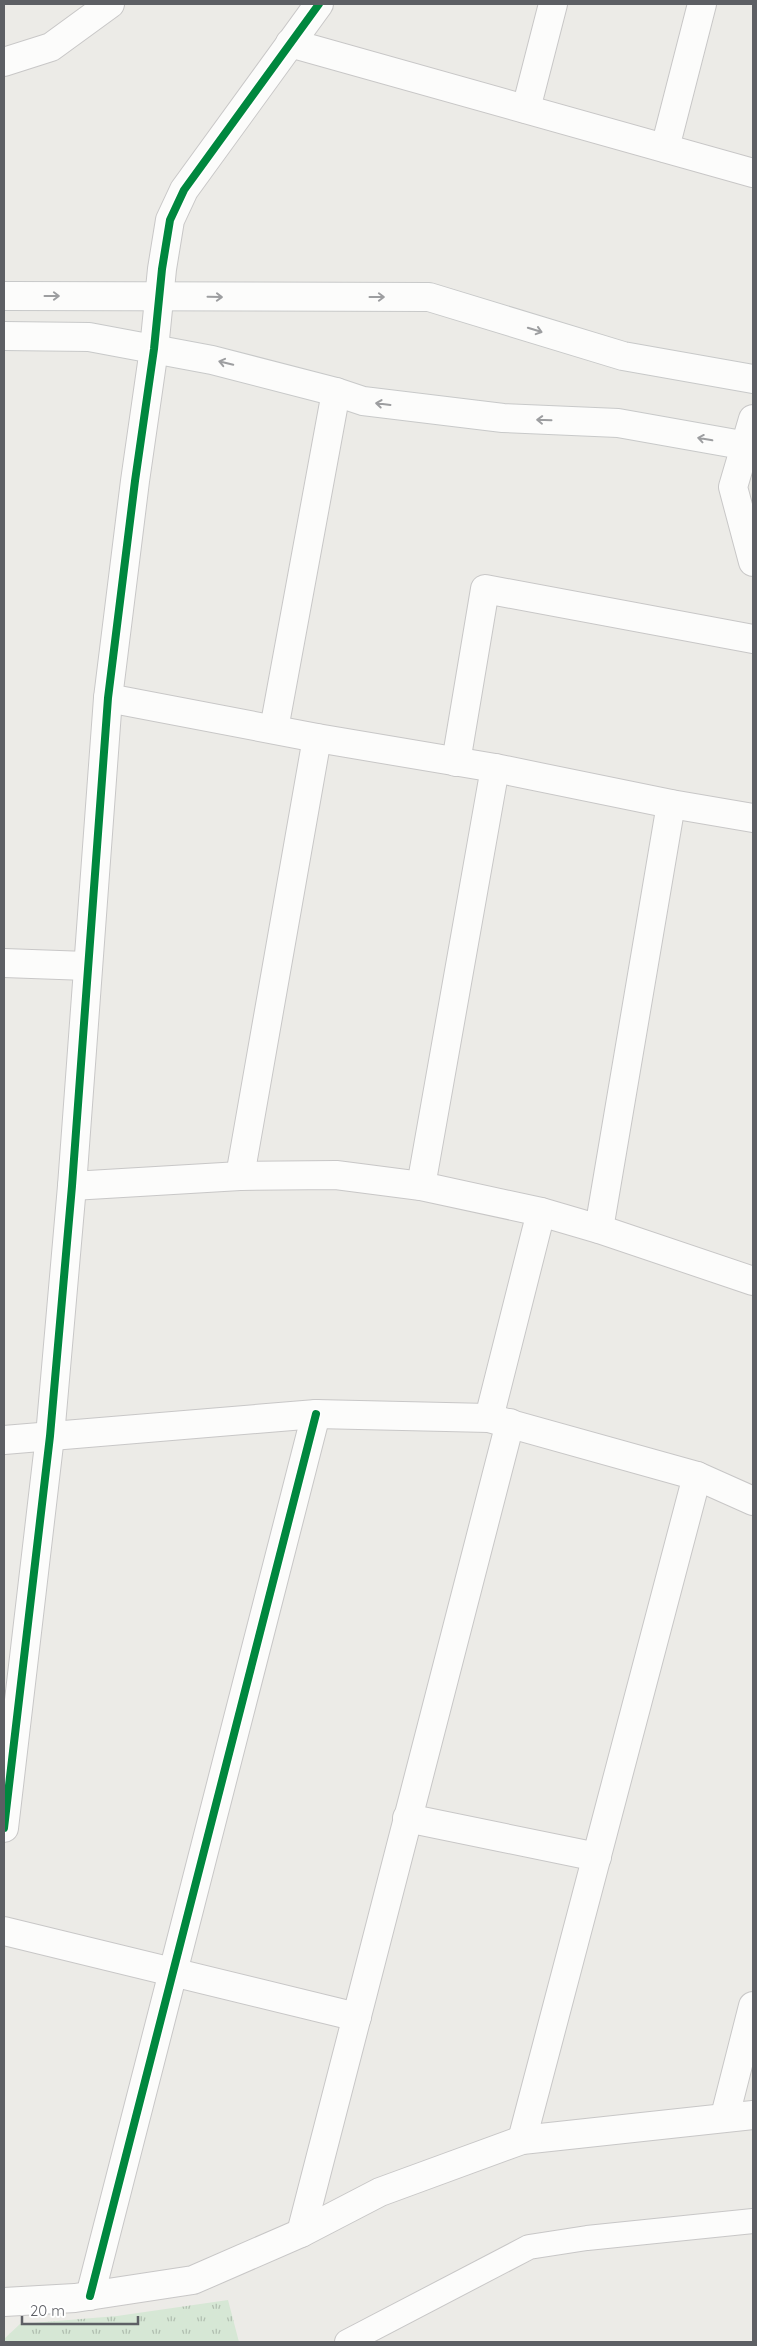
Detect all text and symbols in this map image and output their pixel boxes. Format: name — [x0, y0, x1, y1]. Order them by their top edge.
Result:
one-way arrow — [44, 291, 60, 301]
one-way arrow — [369, 292, 385, 302]
one-way arrow — [207, 293, 223, 302]
one-way arrow — [527, 325, 543, 335]
one-way arrow — [218, 358, 234, 368]
one-way arrow — [375, 399, 391, 409]
one-way arrow — [537, 415, 553, 425]
one-way arrow — [698, 433, 714, 443]
scale bar — [22, 2294, 139, 2326]
text: 20 m — [30, 2301, 65, 2320]

